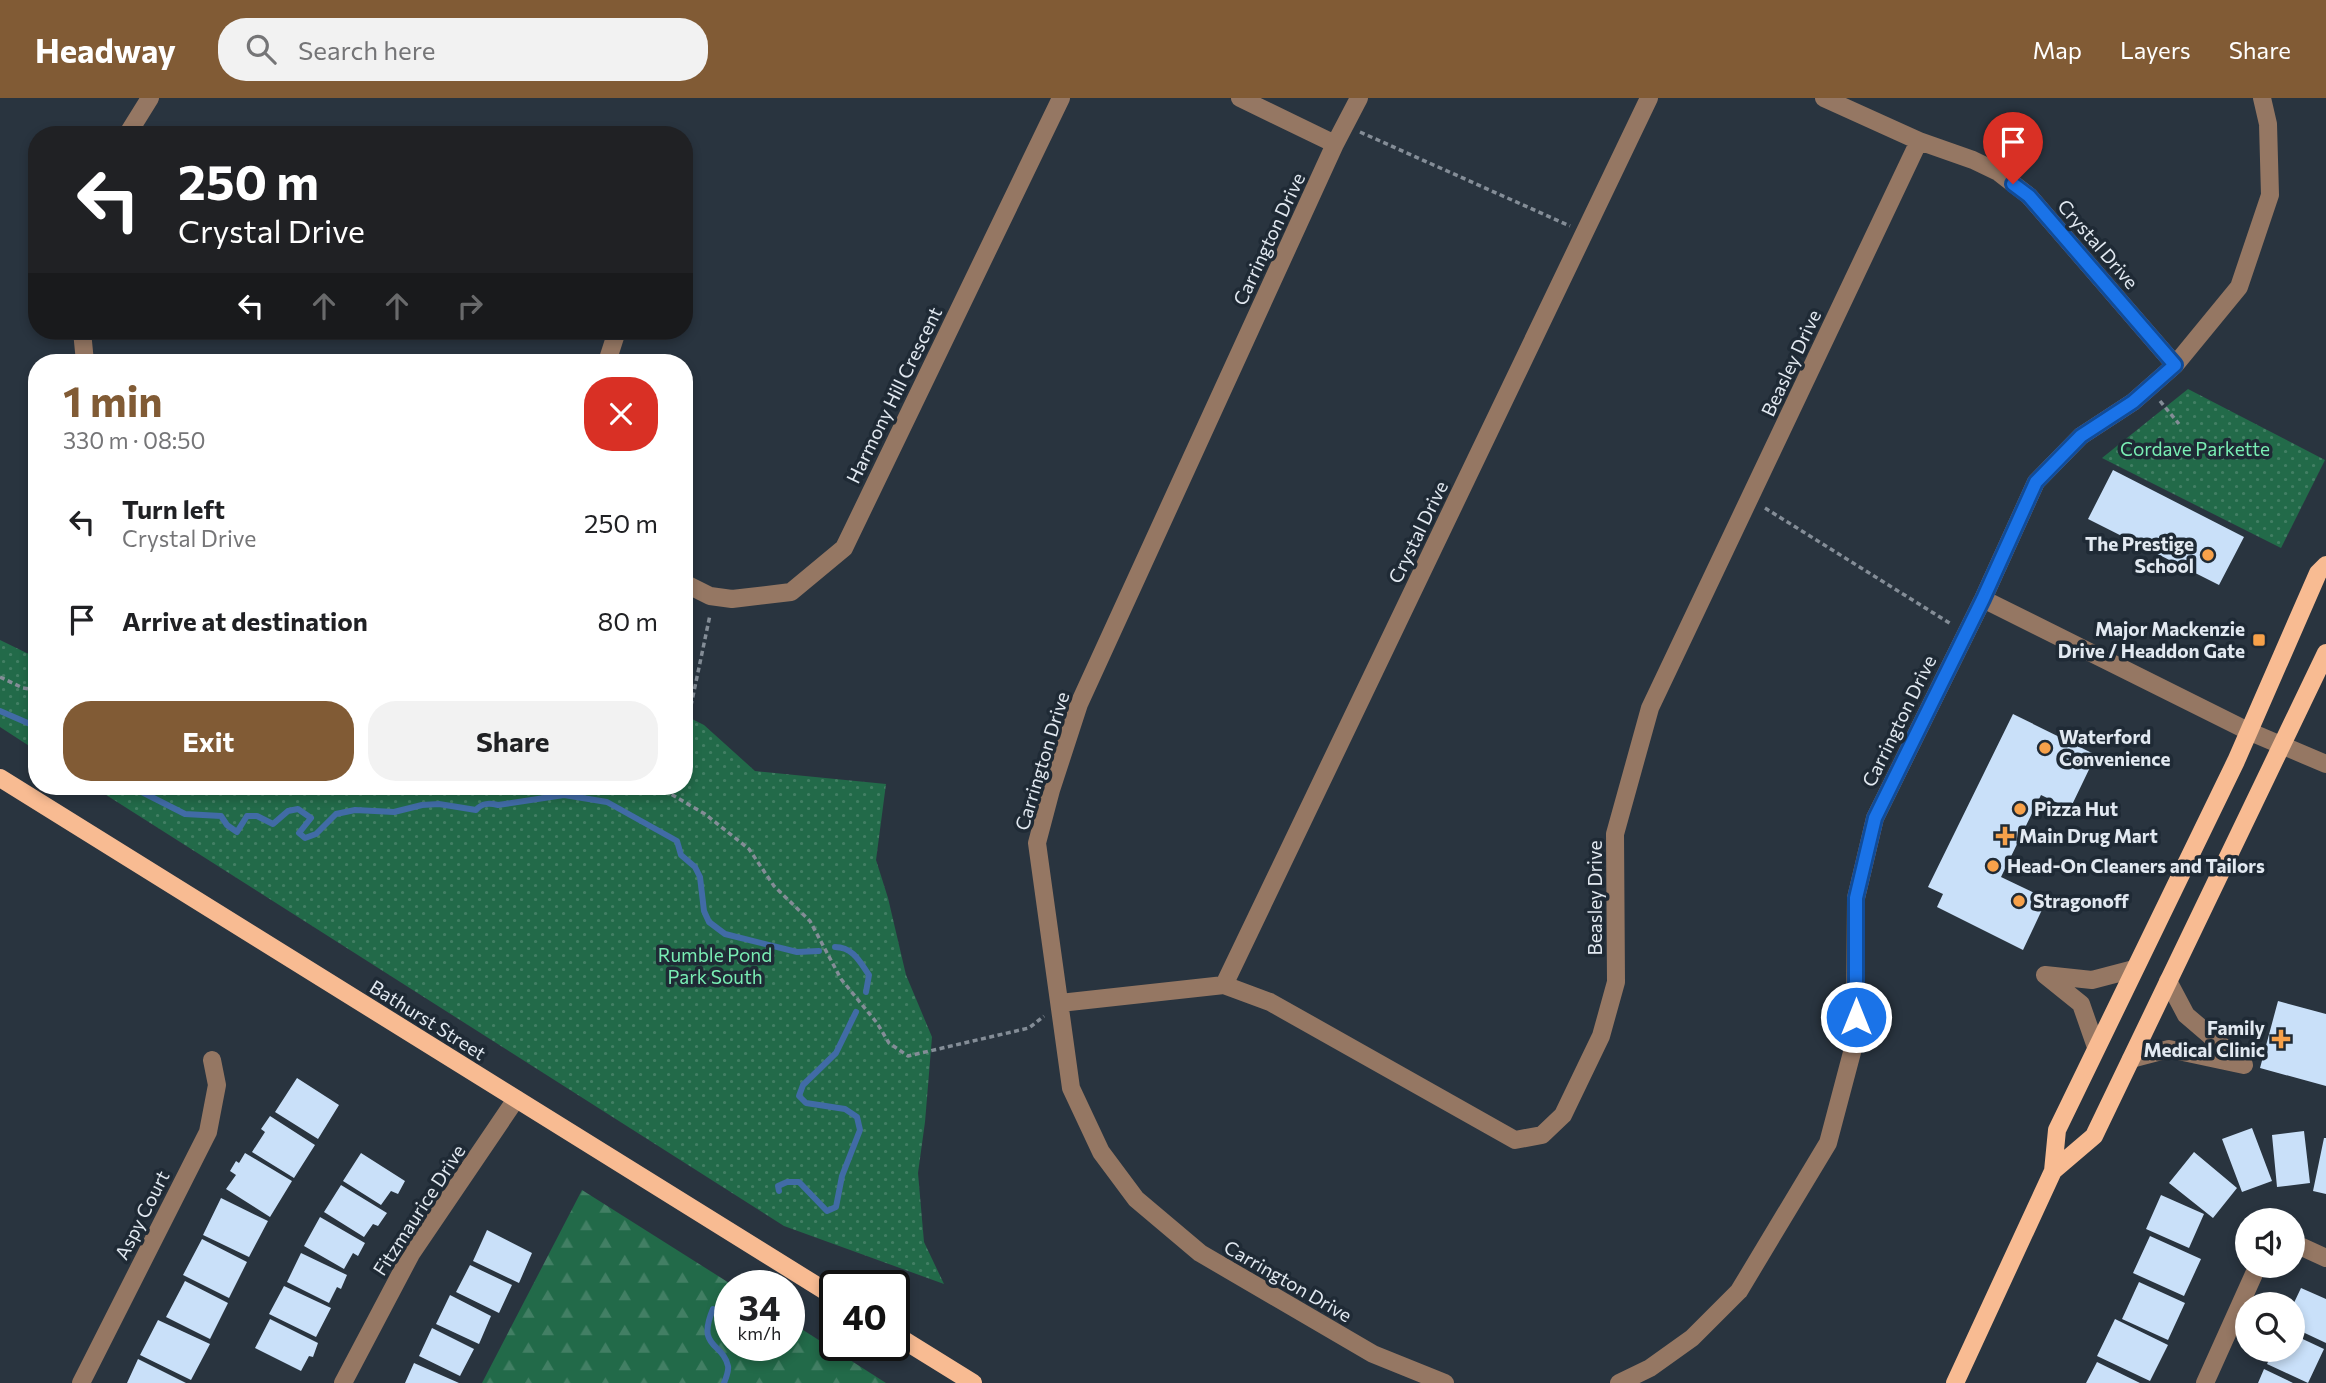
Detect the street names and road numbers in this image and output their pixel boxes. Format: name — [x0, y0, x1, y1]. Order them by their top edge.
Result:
street label: Carrington Drive — [1228, 169, 1309, 309]
street label: Crystal Drive — [2053, 194, 2143, 293]
street label: Harmony Hill Crescent — [841, 303, 946, 487]
street label: Beasley Drive — [1756, 306, 1825, 420]
street label: Crystal Drive — [1383, 477, 1452, 587]
street label: Carrington Drive — [1857, 651, 1940, 790]
street label: Carrington Drive — [1010, 689, 1074, 833]
street label: Beasley Drive — [1583, 841, 1606, 955]
street label: Bathurst Street — [366, 975, 491, 1065]
street label: Fitzmaurice Drive — [368, 1140, 470, 1280]
street label: Aspy Court — [109, 1166, 174, 1263]
street label: Carrington Drive — [1220, 1235, 1356, 1326]

